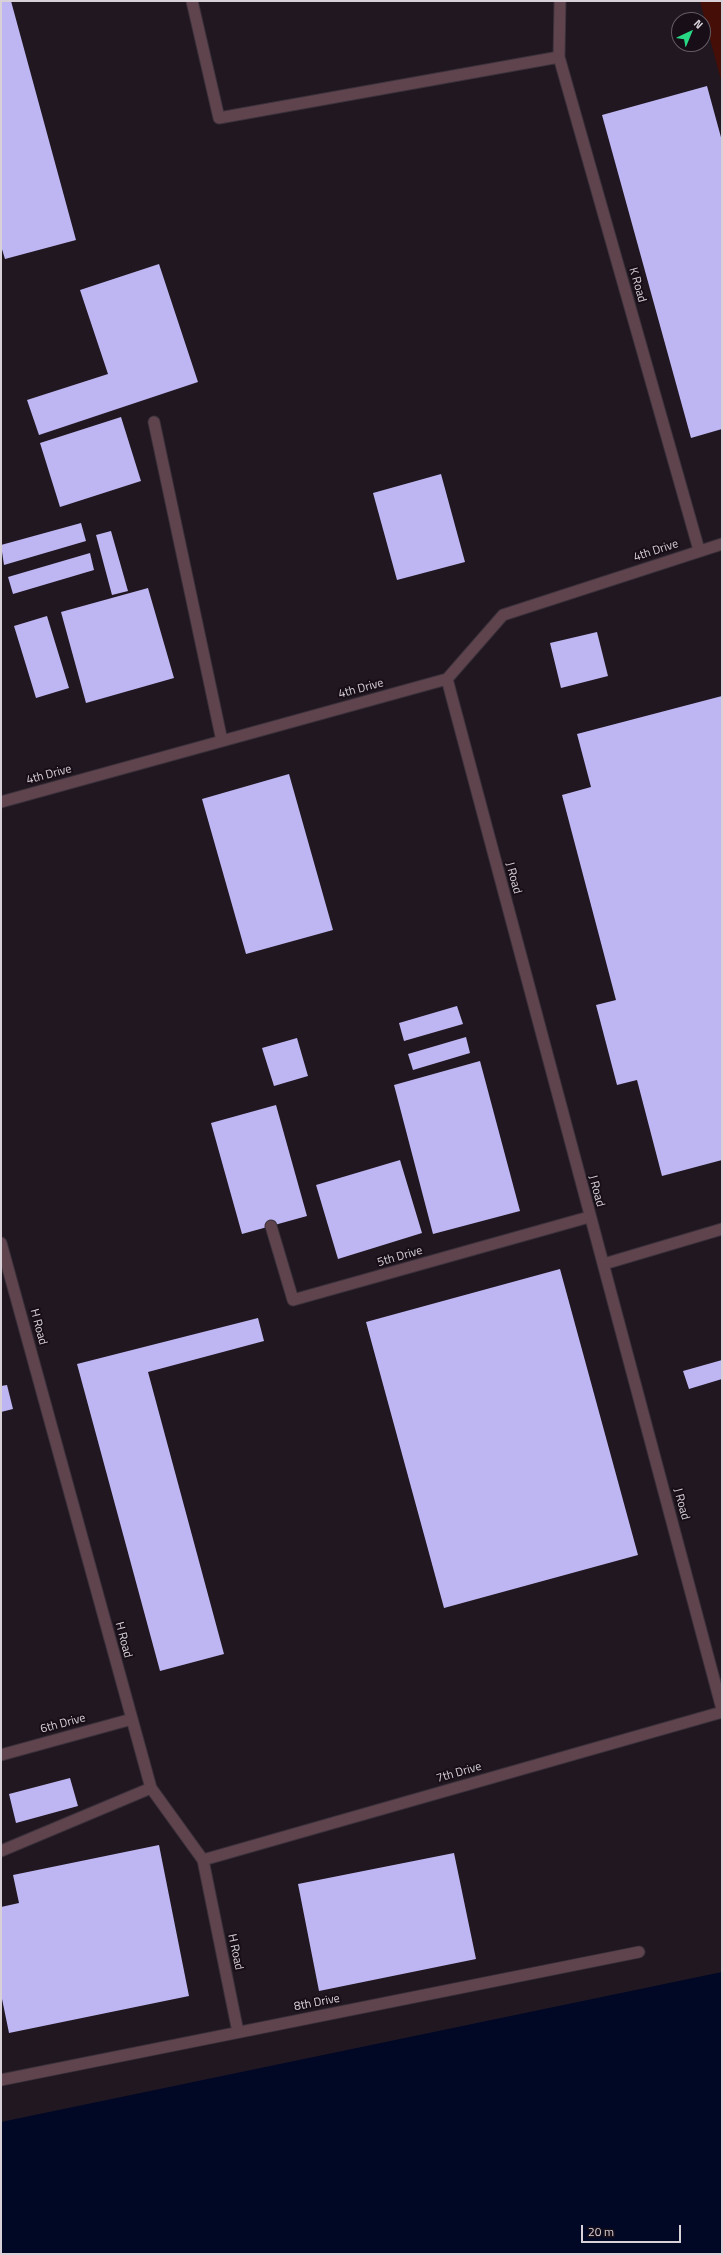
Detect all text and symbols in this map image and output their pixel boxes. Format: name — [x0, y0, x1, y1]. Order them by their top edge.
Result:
north arrow — [671, 12, 711, 52]
text: N — [690, 16, 707, 32]
street label: K Road — [625, 266, 649, 304]
street label: 4th Drive — [632, 537, 680, 565]
street label: 4th Drive — [337, 676, 385, 702]
street label: 4th Drive — [25, 762, 73, 788]
street label: J Road — [502, 861, 524, 895]
street label: J Road — [585, 1174, 607, 1208]
street label: 5th Drive — [376, 1244, 424, 1270]
street label: H Road — [26, 1307, 50, 1347]
street label: J Road — [670, 1487, 692, 1521]
street label: H Road — [111, 1620, 135, 1660]
street label: 6th Drive — [39, 1711, 87, 1737]
street label: 7th Drive — [435, 1760, 483, 1786]
street label: H Road — [224, 1933, 246, 1971]
street label: 8th Drive — [293, 1992, 341, 2014]
scale bar — [583, 2217, 683, 2243]
text: 20 m — [588, 2222, 614, 2241]

